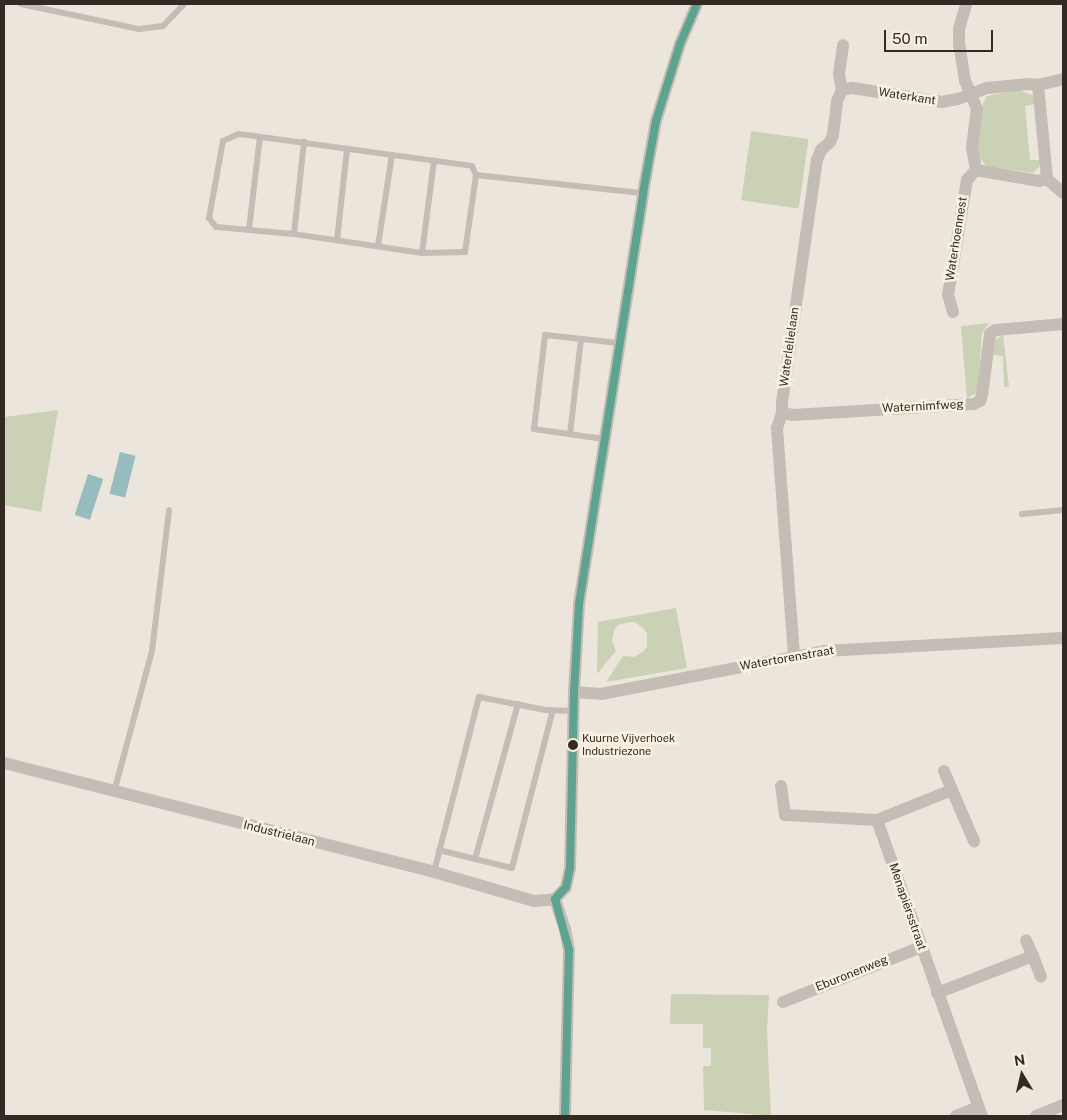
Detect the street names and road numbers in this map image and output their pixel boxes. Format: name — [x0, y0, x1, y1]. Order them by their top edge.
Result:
street label: Waterkant — [877, 85, 937, 109]
street label: Waterhoennest — [943, 196, 971, 282]
street label: Waterlelielaan — [777, 306, 803, 388]
street label: Waternimfweg — [882, 398, 964, 416]
street label: Watertorenstraat — [739, 644, 835, 674]
street label: Industrielaan — [242, 818, 316, 850]
street label: Menapiërsstraat — [885, 862, 929, 952]
street label: Eburonenweg — [814, 953, 890, 995]

